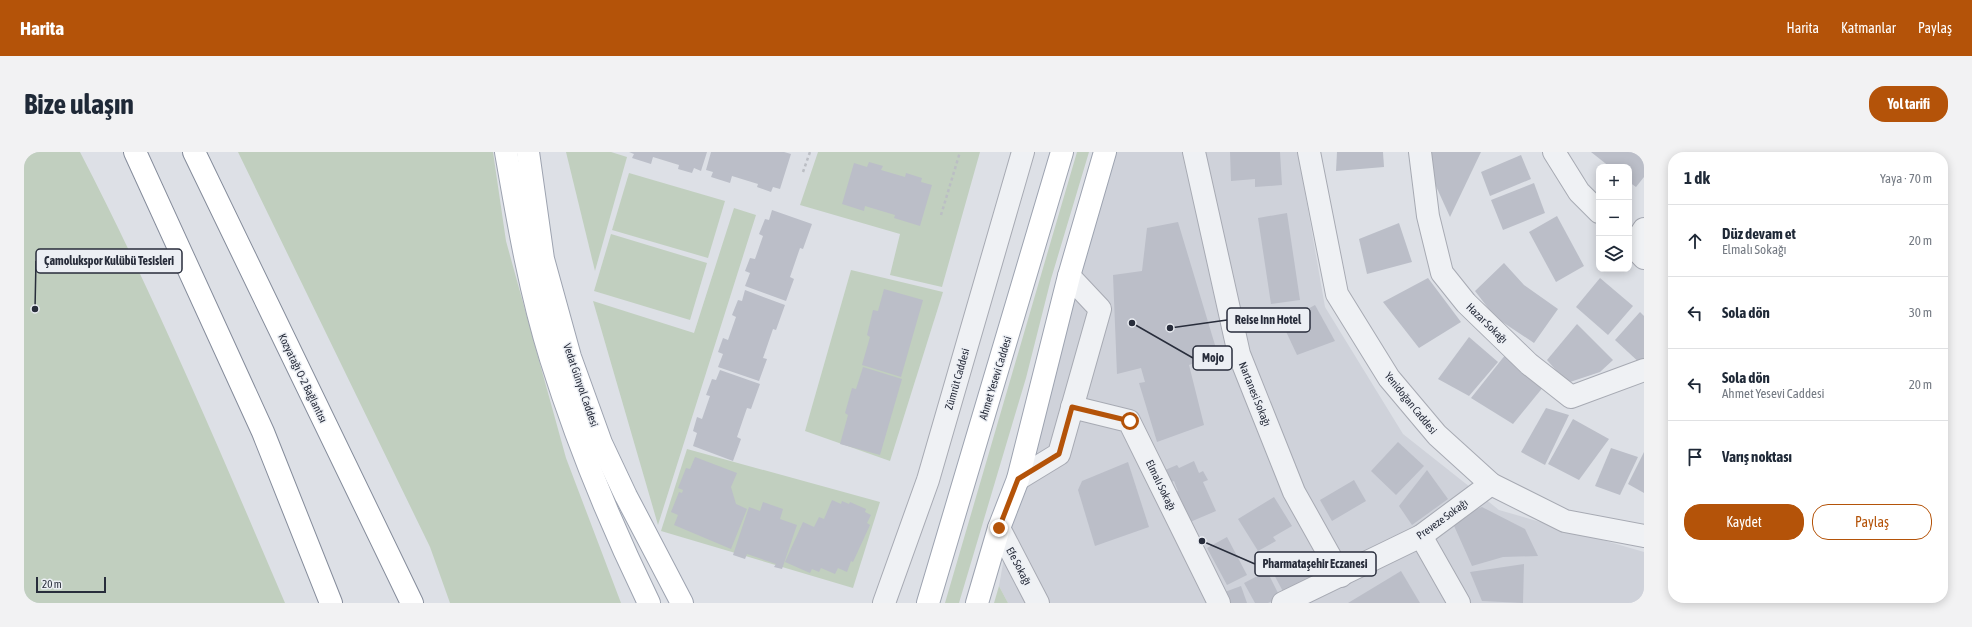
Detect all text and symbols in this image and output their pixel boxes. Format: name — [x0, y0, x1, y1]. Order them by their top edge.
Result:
text: Harita — [20, 17, 64, 39]
text: Harita — [1787, 20, 1819, 36]
text: Katmanlar — [1841, 20, 1896, 36]
text: Paylaş — [1918, 20, 1952, 36]
button: Yol tarifi — [1869, 86, 1948, 122]
text: Bize ulaşın — [24, 88, 134, 120]
map controls — [1596, 164, 1632, 272]
button: + — [1596, 164, 1632, 200]
text: 1 dk — [1684, 168, 1710, 188]
text: Yaya · 70 m — [1880, 171, 1932, 186]
button: − — [1596, 200, 1632, 236]
text: Düz devam et — [1722, 225, 1796, 242]
icon: ahead — [1684, 230, 1706, 252]
text: 20 m — [1909, 233, 1932, 248]
button: layers — [1596, 236, 1632, 272]
text: Elmalı Sokağı — [1722, 242, 1787, 257]
callout: Çamolukspor Kulübü Tesisleri — [36, 249, 182, 273]
text: Çamolukspor Kulübü Tesisleri — [44, 254, 174, 268]
street label: Hazar Sokağı — [1464, 301, 1510, 345]
icon: left — [1684, 302, 1706, 324]
text: Sola dön — [1722, 304, 1770, 321]
text: 30 m — [1909, 305, 1932, 320]
callout: Reise Inn Hotel — [1227, 308, 1310, 332]
text: Reise Inn Hotel — [1235, 313, 1302, 327]
street label: Kozyatağı O-2 Bağlantısı — [276, 332, 330, 424]
street label: Ahmet Yesevi Caddesi — [977, 335, 1013, 421]
street label: Vedat Günyol Caddesi — [561, 342, 601, 428]
callout: Mojo — [1193, 346, 1232, 370]
street label: Zümrüt Caddesi — [943, 347, 971, 411]
text: Mojo — [1202, 351, 1224, 365]
street label: Nartanesi Sokağı — [1237, 360, 1273, 428]
text: Sola dön — [1722, 369, 1770, 386]
street label: Yenidoğan Caddesi — [1382, 370, 1440, 436]
icon: left — [1684, 374, 1706, 396]
text: 20 m — [1909, 377, 1932, 392]
text: Ahmet Yesevi Caddesi — [1722, 386, 1825, 401]
route start — [1121, 412, 1139, 430]
icon: arrive — [1684, 446, 1706, 468]
text: Varış noktası — [1722, 448, 1792, 465]
street label: Elmalı Sokağı — [1144, 458, 1178, 512]
street label: Preveze Sokağı — [1414, 496, 1470, 542]
button: Kaydet — [1684, 504, 1804, 540]
button: Paylaş — [1812, 504, 1932, 540]
route end — [990, 519, 1008, 537]
street label: Efe Sokağı — [1004, 545, 1034, 587]
callout: Pharmataşehir Eczanesi — [1255, 552, 1376, 576]
text: Pharmataşehir Eczanesi — [1262, 557, 1368, 571]
scale bar — [36, 575, 106, 594]
text: 20 m — [42, 578, 62, 590]

